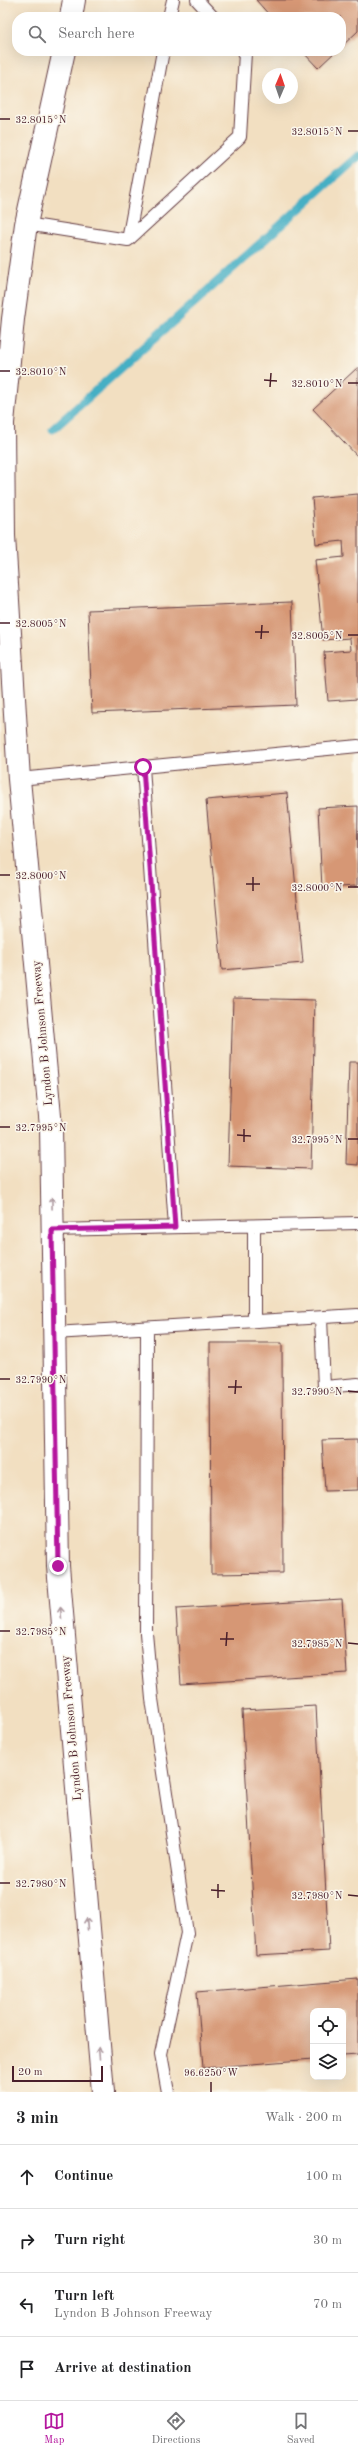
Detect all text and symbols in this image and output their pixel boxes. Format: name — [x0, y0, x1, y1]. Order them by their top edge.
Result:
search box — [12, 12, 346, 56]
icon: search — [26, 23, 48, 45]
text: Search here — [58, 27, 135, 42]
north arrow — [262, 68, 298, 104]
text: 32.8015°N — [15, 115, 67, 125]
text: 32.8015°N — [291, 127, 343, 137]
text: 32.8010°N — [15, 367, 67, 377]
text: 32.8010°N — [291, 379, 343, 389]
text: 32.8005°N — [15, 619, 67, 629]
text: 32.8005°N — [291, 631, 343, 641]
route start — [134, 758, 152, 776]
text: 32.8000°N — [15, 871, 67, 881]
text: 32.8000°N — [291, 883, 343, 893]
street label: Lyndon B Johnson Freeway — [31, 959, 55, 1106]
text: 32.7995°N — [15, 1123, 67, 1133]
text: 32.7995°N — [291, 1135, 343, 1145]
one-way arrow — [48, 1197, 56, 1210]
text: 32.7990°N — [15, 1375, 67, 1385]
text: 32.7990°N — [291, 1387, 343, 1397]
route end — [49, 1557, 67, 1575]
one-way arrow — [58, 1607, 65, 1620]
text: 32.7985°N — [15, 1627, 67, 1637]
text: 32.7985°N — [291, 1639, 343, 1649]
street label: Lyndon B Johnson Freeway — [60, 1654, 84, 1801]
text: 32.7980°N — [15, 1879, 67, 1889]
text: 32.7980°N — [291, 1891, 343, 1901]
one-way arrow — [84, 1918, 91, 1931]
map controls — [310, 2008, 346, 2080]
button: locate — [310, 2008, 346, 2044]
button: layers — [310, 2044, 346, 2080]
one-way arrow — [95, 2047, 103, 2060]
scale bar — [12, 2064, 103, 2083]
text: 20 m — [18, 2067, 43, 2078]
text: 96.6250°W — [184, 2068, 238, 2078]
text: 3 min — [16, 2110, 59, 2127]
text: Walk · 200 m — [265, 2111, 342, 2124]
icon: ahead — [16, 2166, 38, 2188]
text: Continue — [54, 2169, 113, 2184]
text: 100 m — [305, 2170, 342, 2183]
icon: right — [16, 2230, 38, 2252]
text: Turn right — [54, 2233, 125, 2248]
text: 30 m — [313, 2234, 342, 2247]
text: Turn left — [54, 2289, 114, 2304]
icon: left — [16, 2294, 38, 2316]
text: 70 m — [313, 2298, 342, 2311]
text: Lyndon B Johnson Freeway — [54, 2307, 212, 2320]
icon: arrive — [16, 2358, 38, 2380]
text: Arrive at destination — [54, 2361, 192, 2376]
tab: Map — [43, 2410, 65, 2448]
tab: Directions — [152, 2410, 200, 2448]
tab: Saved — [287, 2410, 315, 2448]

